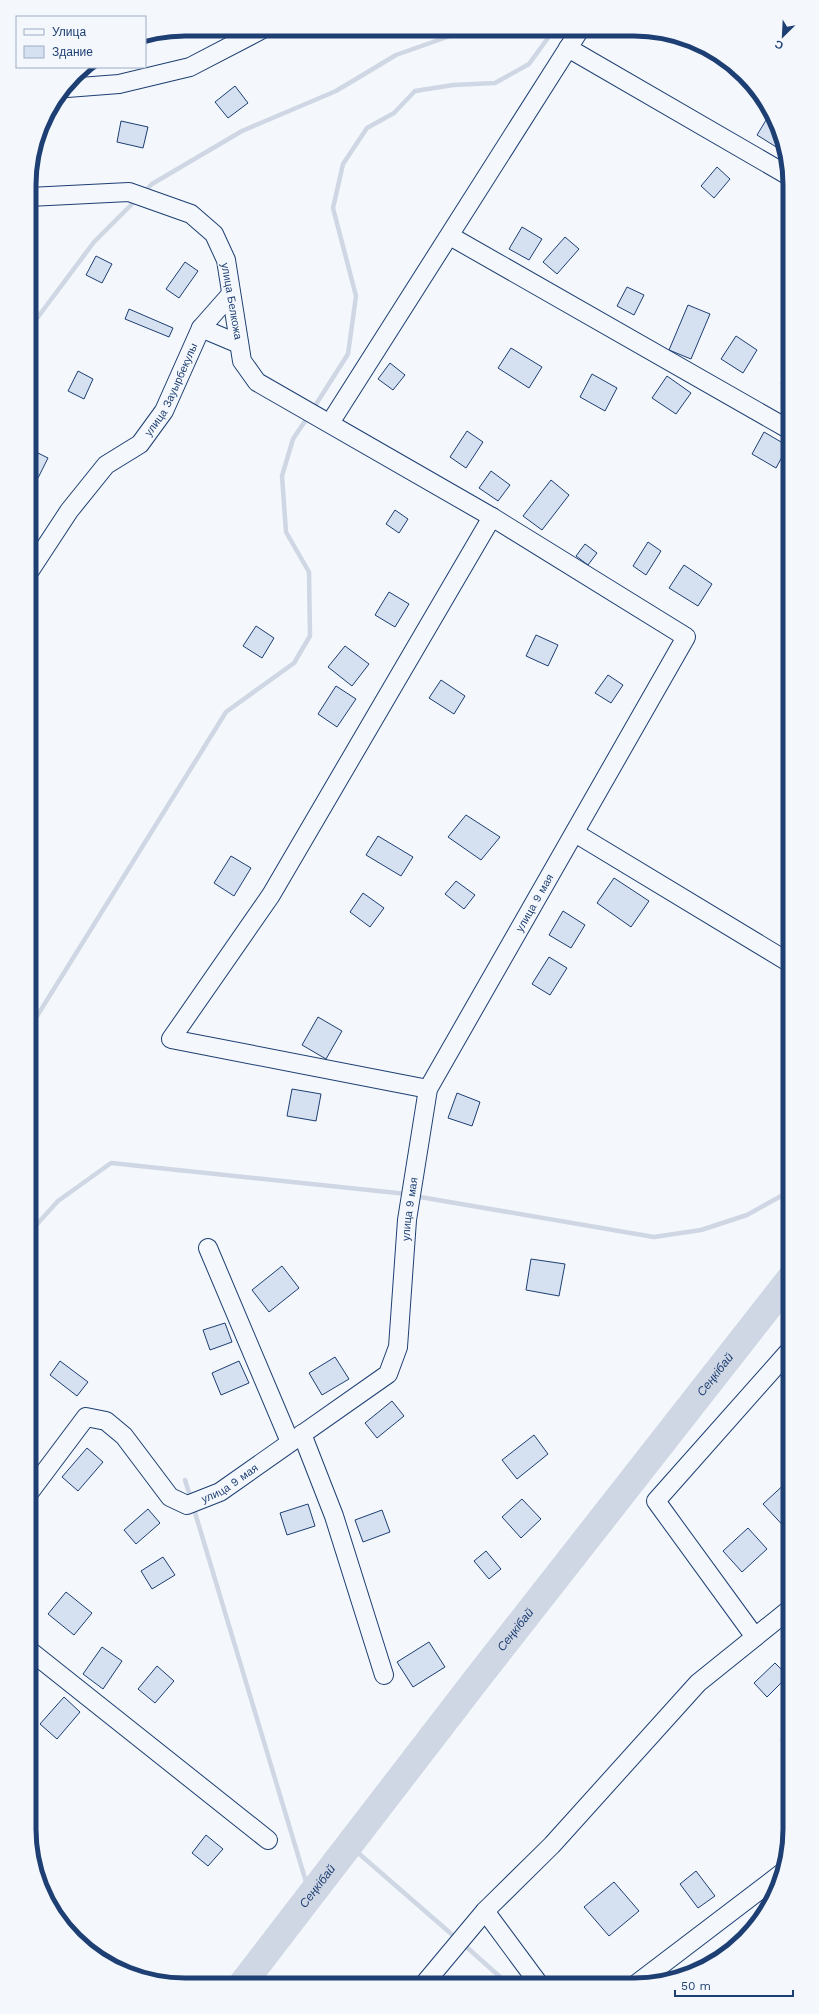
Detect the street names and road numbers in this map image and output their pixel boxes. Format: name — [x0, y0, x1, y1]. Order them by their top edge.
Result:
street label: улица Белкожа — [218, 262, 245, 341]
street label: улица Зауырбекулы — [142, 341, 200, 439]
street label: улица 9 мая — [513, 872, 556, 934]
street label: улица 9 мая — [400, 1176, 421, 1241]
street label: улица 9 мая — [200, 1461, 261, 1506]

